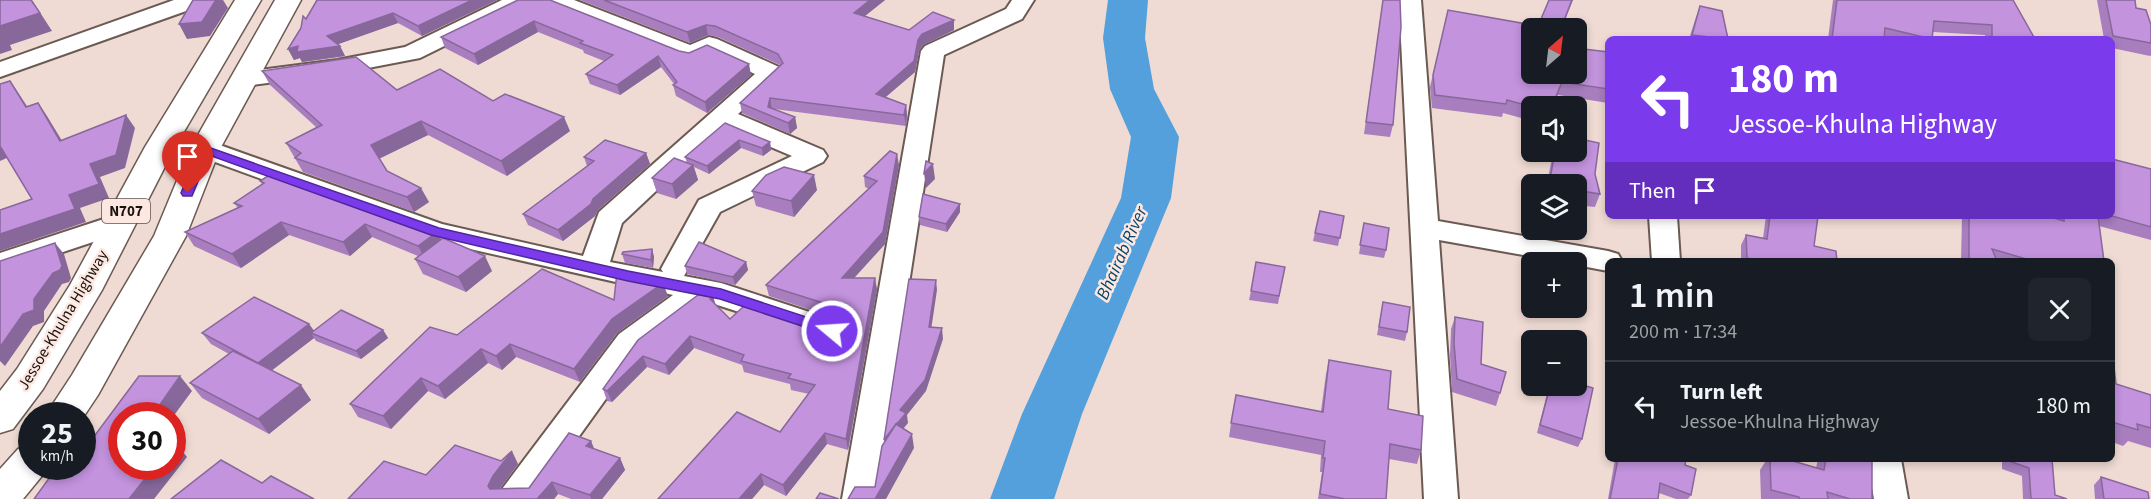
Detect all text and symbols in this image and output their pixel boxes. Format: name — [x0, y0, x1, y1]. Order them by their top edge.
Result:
north arrow — [1521, 18, 1587, 84]
map controls — [1521, 18, 1587, 396]
text: 180 m — [1728, 49, 1839, 109]
icon: left — [1629, 60, 1707, 138]
button: sound — [1521, 96, 1587, 162]
text: Jessoe-Khulna Highway — [1728, 105, 1997, 144]
pin — [162, 131, 213, 193]
icon: arrive — [171, 140, 204, 173]
button: layers — [1521, 174, 1587, 240]
icon: arrive — [1688, 174, 1721, 207]
text: Then — [1629, 175, 1676, 207]
road number: N707 — [102, 199, 150, 223]
water label: Bhairab River — [1090, 202, 1154, 304]
street label: Jessoe-Khulna Highway — [12, 246, 114, 394]
button: + — [1521, 252, 1587, 318]
text: 1 min — [1629, 270, 1715, 321]
button: close — [2028, 278, 2091, 341]
position arrow — [800, 299, 864, 363]
text: 200 m · 17:34 — [1629, 318, 1737, 346]
button: − — [1521, 330, 1587, 396]
text: Turn left — [1680, 376, 1762, 408]
icon: left — [1629, 390, 1662, 423]
text: 180 m — [2036, 390, 2091, 422]
speed limit sign: 30 — [108, 402, 186, 480]
text: Jessoe-Khulna Highway — [1680, 408, 1879, 436]
text: 25 — [41, 412, 73, 455]
text: km/h — [40, 446, 74, 467]

